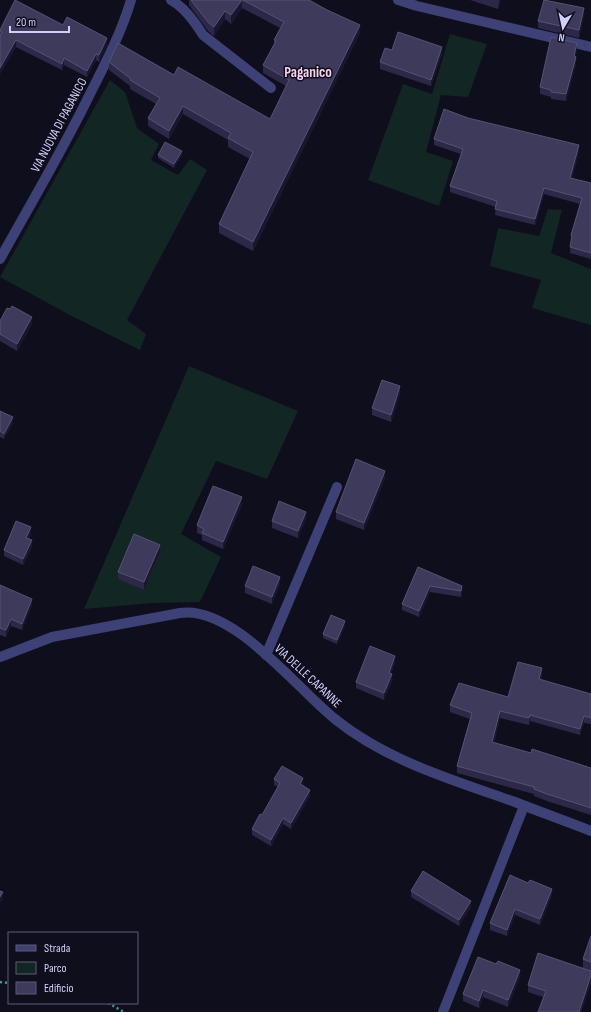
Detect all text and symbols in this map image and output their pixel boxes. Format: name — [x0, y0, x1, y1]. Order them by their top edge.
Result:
scale bar — [10, 8, 69, 34]
north arrow — [543, 8, 583, 48]
text: 20 m — [16, 15, 36, 30]
text: N — [557, 30, 565, 44]
district label: Paganico — [284, 63, 332, 82]
street label: VIA NUOVA DI PAGANICO — [27, 75, 91, 175]
street label: VIA DELLE CAPANNE — [271, 641, 345, 711]
legend — [8, 932, 138, 1004]
text: Strada — [44, 941, 71, 956]
text: Parco — [44, 961, 67, 976]
text: Edificio — [44, 981, 73, 996]

